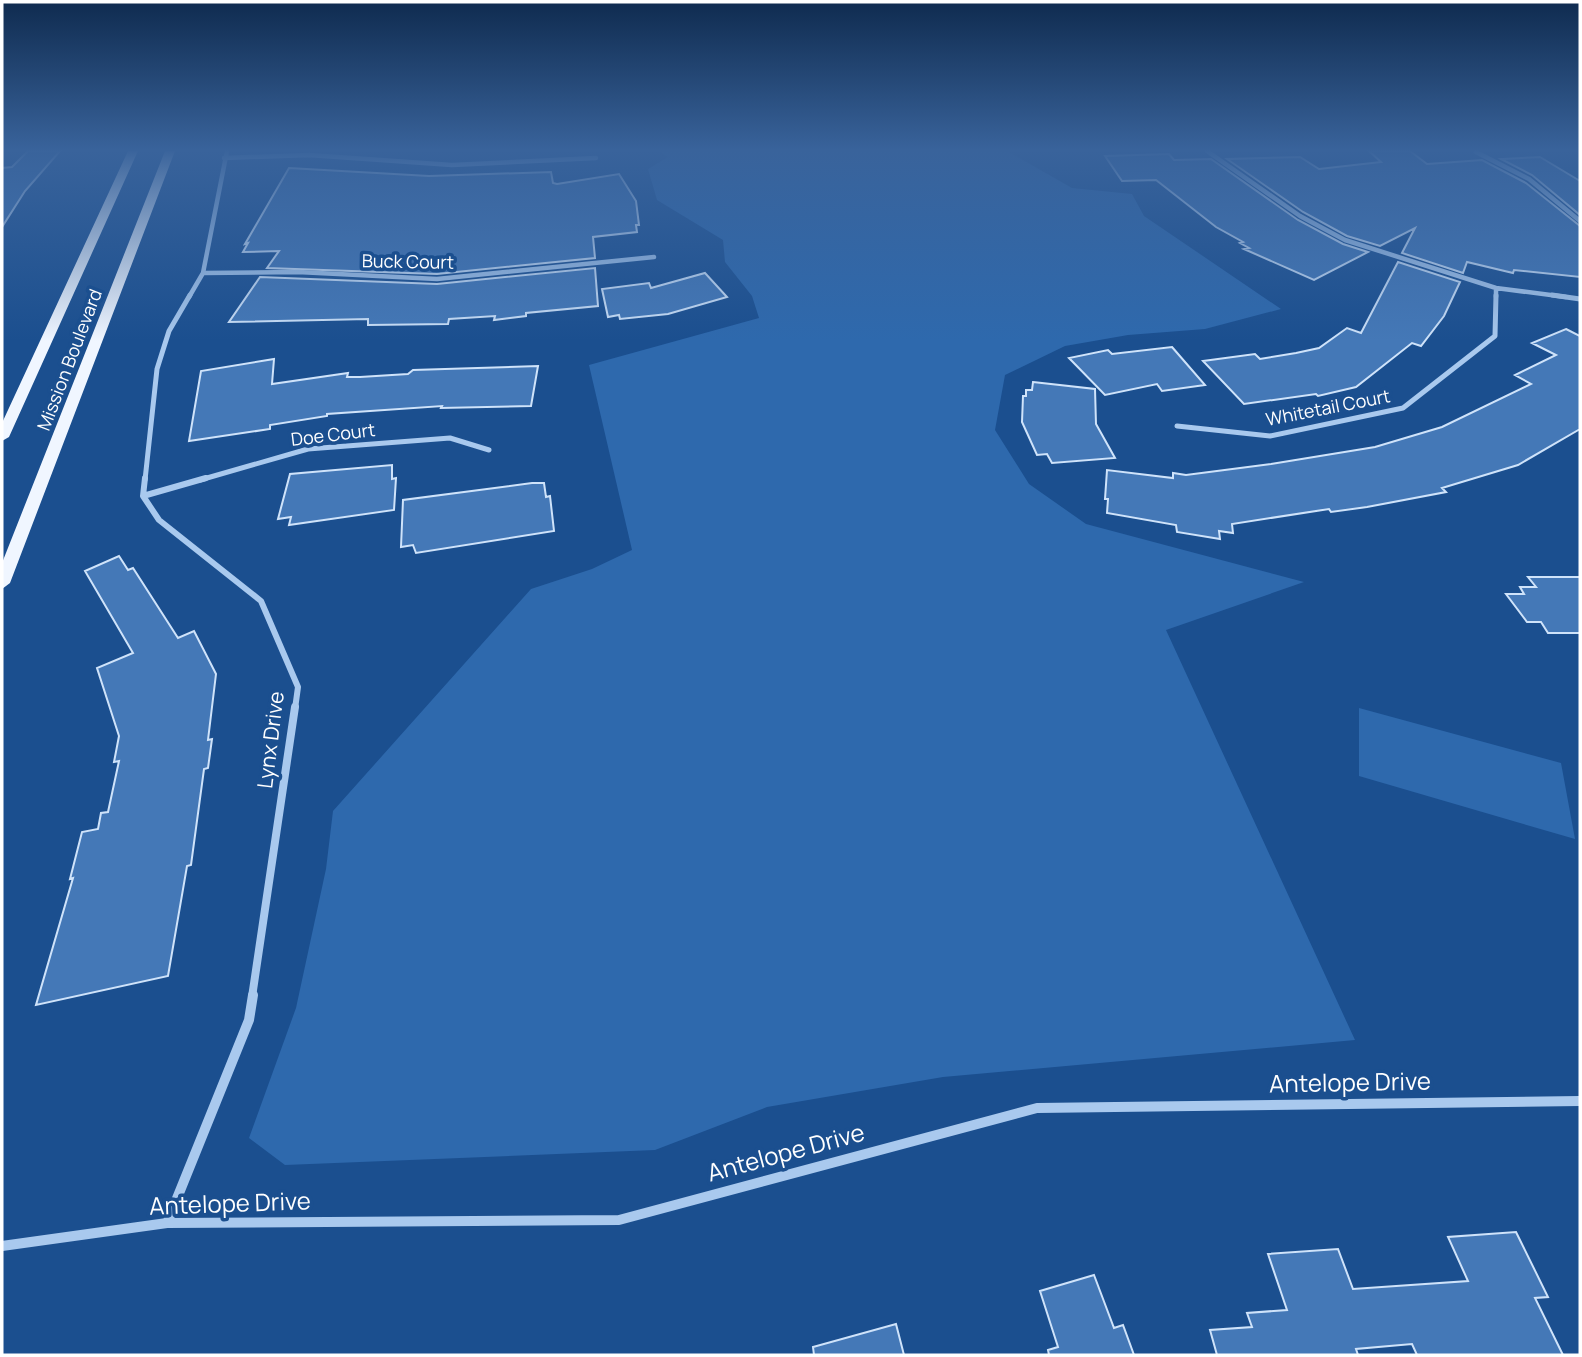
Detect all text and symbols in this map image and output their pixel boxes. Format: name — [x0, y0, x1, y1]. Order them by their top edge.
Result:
street label: Buck Court — [362, 248, 454, 274]
street label: Mission Boulevard — [31, 285, 107, 434]
street label: Whitetail Court — [1264, 383, 1392, 431]
street label: Doe Court — [289, 417, 376, 451]
street label: Lynx Drive — [250, 690, 290, 790]
street label: Antelope Drive — [1269, 1064, 1431, 1099]
street label: Antelope Drive — [703, 1115, 868, 1188]
street label: Antelope Drive — [149, 1183, 311, 1222]

